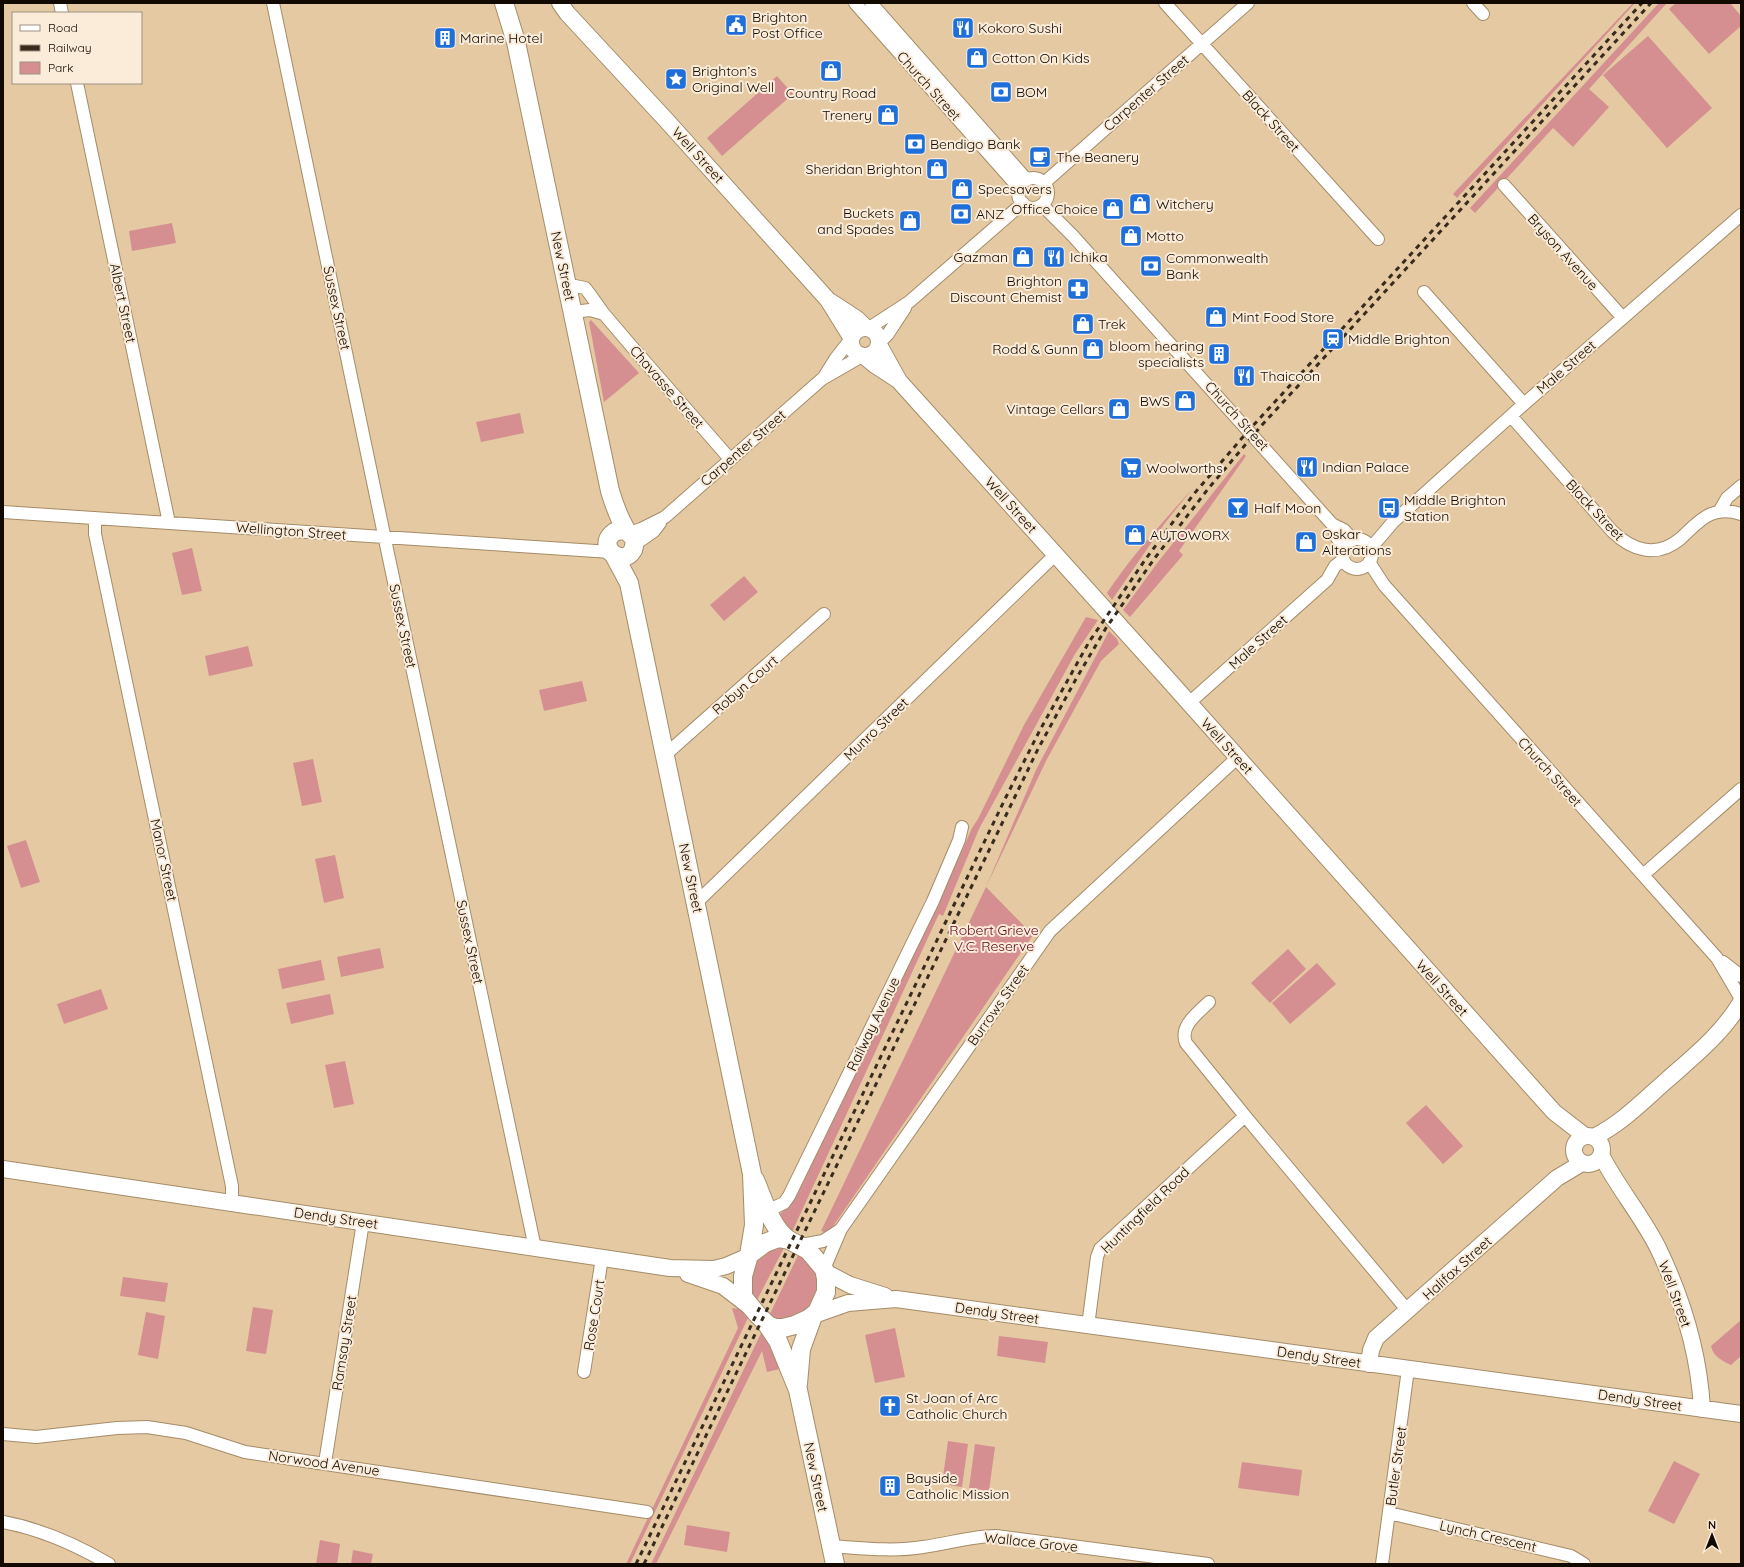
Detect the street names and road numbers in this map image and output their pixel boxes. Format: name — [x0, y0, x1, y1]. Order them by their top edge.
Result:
street label: Church Street — [893, 47, 965, 125]
street label: Carpenter Street — [1100, 51, 1193, 135]
street label: Black Street — [1238, 86, 1304, 156]
street label: Well Street — [668, 123, 728, 187]
street label: Bryson Avenue — [1524, 210, 1602, 294]
street label: New Street — [547, 230, 579, 303]
street label: Albert Street — [106, 262, 140, 345]
street label: Sussex Street — [319, 264, 355, 352]
street label: Male Street — [1532, 336, 1600, 398]
street label: Chavasse Street — [626, 342, 708, 432]
street label: Church Street — [1201, 377, 1273, 455]
street label: Carpenter Street — [697, 406, 790, 490]
street label: Well Street — [981, 473, 1041, 537]
street label: Black Street — [1562, 475, 1628, 545]
street label: Wellington Street — [235, 518, 347, 544]
street label: Sussex Street — [385, 582, 421, 670]
street label: Male Street — [1225, 611, 1291, 673]
street label: Robyn Court — [708, 651, 782, 719]
street label: Munro Street — [840, 693, 912, 764]
street label: Well Street — [1197, 714, 1257, 778]
street label: Church Street — [1514, 733, 1586, 811]
street label: Manor Street — [146, 817, 182, 903]
street label: New Street — [675, 842, 707, 915]
street label: Sussex Street — [452, 898, 488, 986]
street label: Well Street — [1412, 956, 1472, 1020]
street label: Burrows Street — [963, 961, 1033, 1049]
street label: Railway Avenue — [842, 974, 904, 1074]
street label: Huntingfield Road — [1097, 1163, 1193, 1257]
street label: Dendy Street — [293, 1203, 379, 1233]
street label: Halifax Street — [1419, 1232, 1496, 1304]
street label: Well Street — [1655, 1258, 1695, 1330]
street label: Rose Court — [579, 1278, 609, 1352]
street label: Ramsay Street — [328, 1294, 360, 1392]
street label: Dendy Street — [954, 1298, 1040, 1328]
street label: Dendy Street — [1276, 1342, 1362, 1372]
street label: Dendy Street — [1597, 1385, 1683, 1415]
street label: Butler Street — [1382, 1425, 1411, 1507]
street label: New Street — [800, 1441, 832, 1514]
street label: Norwood Avenue — [267, 1446, 381, 1480]
street label: Lynch Crescent — [1438, 1516, 1538, 1556]
street label: Wallace Grove — [983, 1528, 1079, 1556]

